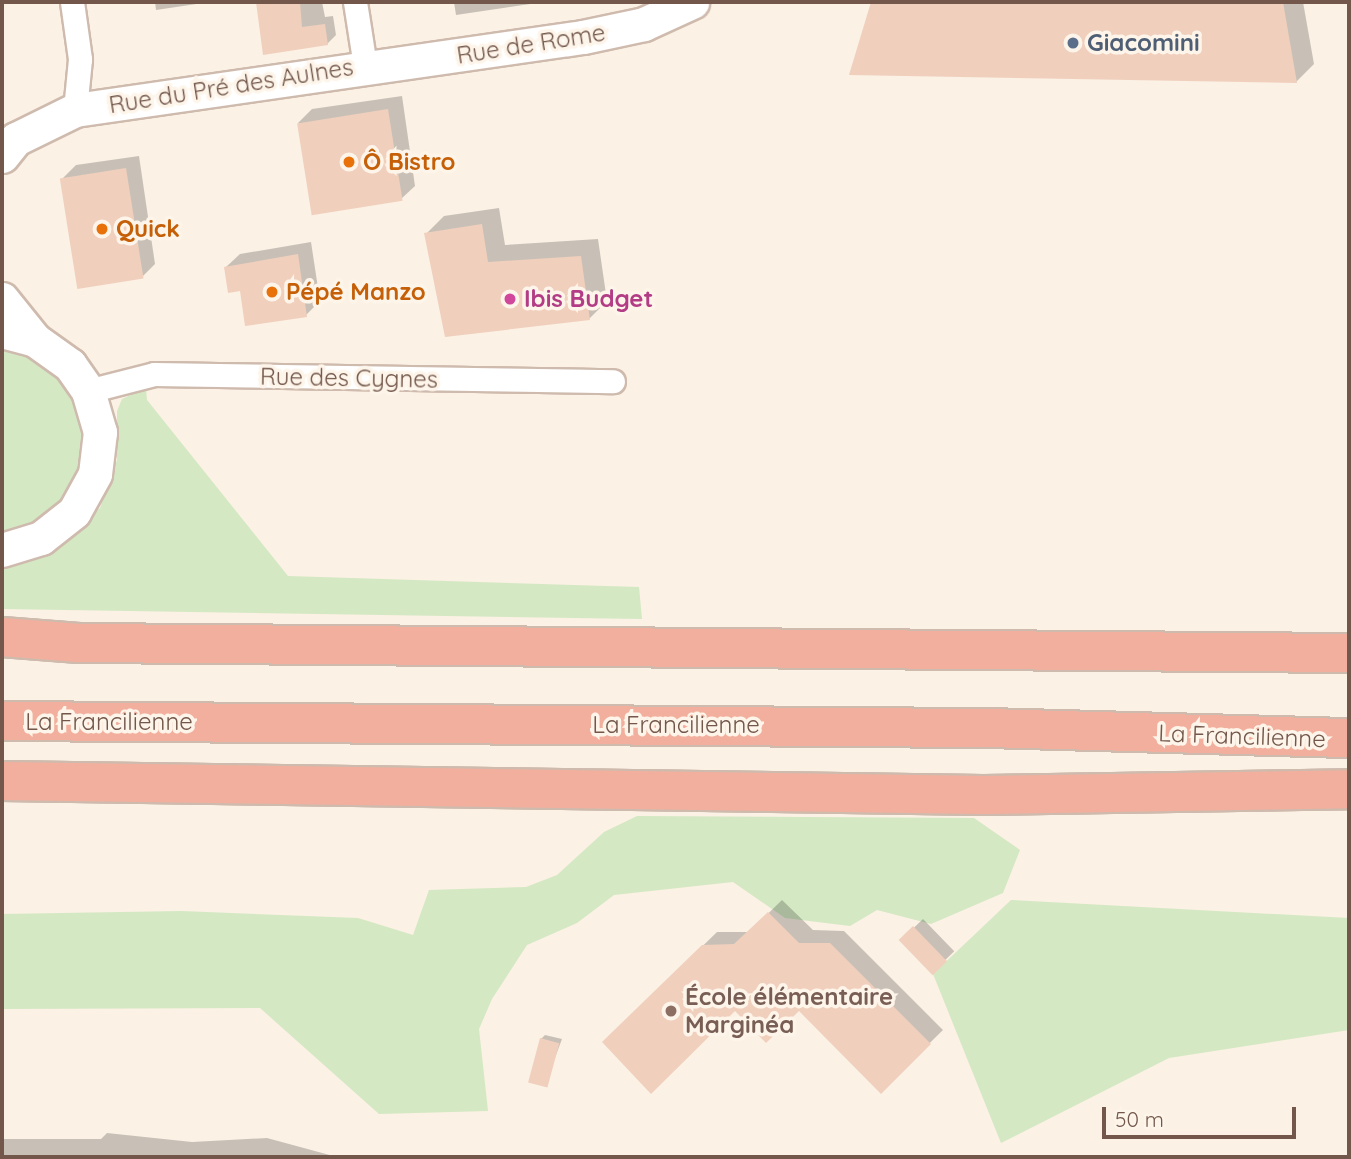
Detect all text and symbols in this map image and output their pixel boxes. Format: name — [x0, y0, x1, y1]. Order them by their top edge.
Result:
street label: Rue de Rome — [455, 18, 607, 70]
place label: Giacomini — [1087, 29, 1200, 57]
marker: Giacomini — [1065, 35, 1081, 51]
street label: Rue du Pré des Aulnes — [107, 52, 355, 120]
place label: Ô Bistro — [363, 148, 456, 176]
marker: Ô Bistro — [341, 154, 357, 170]
place label: Quick — [116, 215, 180, 243]
marker: Quick — [94, 221, 110, 237]
place label: Pépé Manzo — [286, 278, 426, 306]
marker: Pépé Manzo — [264, 284, 280, 300]
place label: Ibis Budget — [524, 285, 653, 313]
marker: Ibis Budget — [502, 291, 518, 307]
street label: Rue des Cygnes — [260, 362, 438, 394]
street label: La Francilienne — [25, 708, 193, 736]
street label: La Francilienne — [592, 711, 760, 739]
street label: La Francilienne — [1158, 719, 1326, 753]
place label: École élémentaire Marginéa — [685, 983, 893, 1039]
marker: École élémentaire Marginéa — [663, 1003, 679, 1019]
scale bar — [1106, 1092, 1300, 1136]
text: 50 m — [1115, 1106, 1164, 1132]

